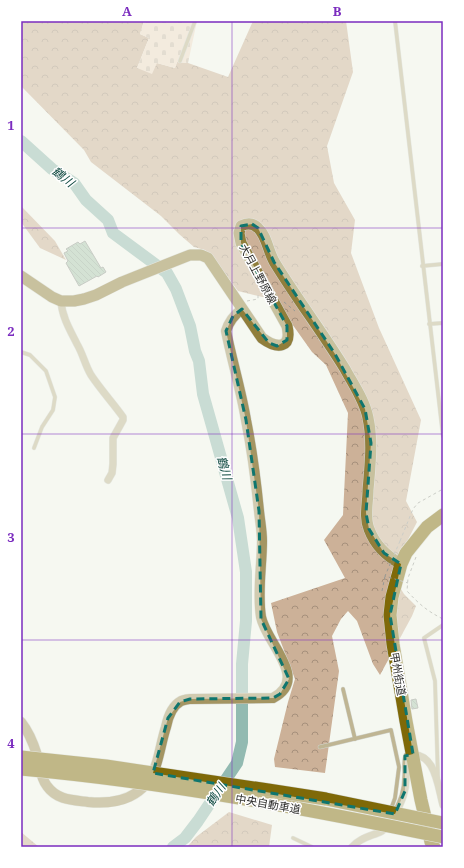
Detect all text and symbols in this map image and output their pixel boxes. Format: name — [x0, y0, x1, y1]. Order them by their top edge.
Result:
text: A — [122, 2, 132, 20]
text: B — [333, 2, 342, 20]
text: 1 — [7, 116, 15, 134]
water label: 鶴川 — [49, 163, 80, 192]
street label: 大月上野原線 — [236, 241, 281, 306]
text: 2 — [7, 322, 15, 340]
water label: 鶴川 — [213, 454, 236, 484]
text: 3 — [7, 528, 15, 546]
street label: 甲州街道 — [387, 651, 410, 697]
text: 4 — [7, 734, 15, 752]
water label: 鶴川 — [202, 778, 230, 809]
street label: 中央自動車道 — [234, 790, 302, 817]

